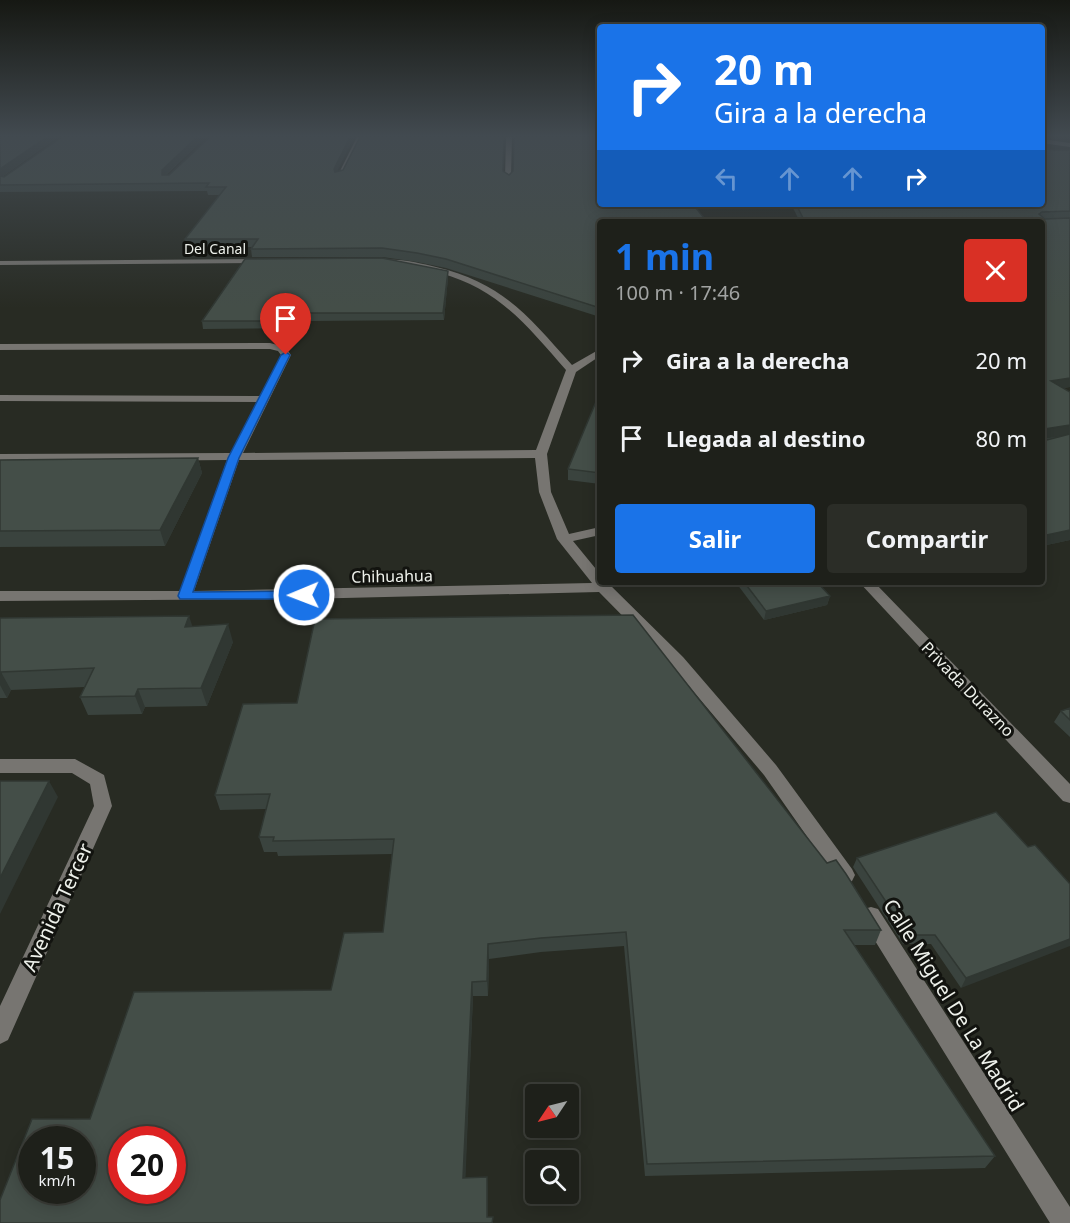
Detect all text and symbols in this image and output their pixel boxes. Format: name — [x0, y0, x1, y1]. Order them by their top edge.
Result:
text: 20 m — [714, 40, 814, 97]
icon: right — [615, 48, 693, 126]
text: Gira a la derecha — [714, 94, 927, 131]
icon: left — [710, 162, 743, 195]
icon: ahead — [773, 162, 806, 195]
icon: ahead — [836, 162, 869, 195]
icon: right — [899, 162, 932, 195]
text: 1 min — [615, 232, 714, 281]
street label: Del Canal — [184, 239, 246, 258]
button: close — [964, 239, 1027, 302]
text: 100 m · 17:46 — [615, 279, 740, 306]
pin — [260, 293, 311, 355]
icon: arrive — [269, 302, 302, 335]
icon: right — [615, 344, 648, 377]
text: Gira a la derecha — [666, 345, 850, 375]
text: 20 m — [976, 345, 1027, 375]
icon: arrive — [615, 422, 648, 455]
text: Llegada al destino — [666, 423, 866, 453]
text: 80 m — [976, 423, 1027, 453]
button: Salir — [615, 504, 815, 573]
button: Compartir — [827, 504, 1027, 573]
position arrow — [272, 563, 336, 627]
street label: Chihuahua — [351, 564, 433, 588]
street label: Privada Durazno — [917, 637, 1019, 741]
street label: Avenida Tercer — [16, 839, 98, 975]
street label: Calle Miguel De La Madrid — [877, 894, 1031, 1116]
north arrow — [525, 1084, 579, 1138]
map controls — [525, 1084, 579, 1204]
speed limit sign: 20 — [108, 1126, 186, 1204]
text: 15 — [40, 1137, 74, 1178]
button: search — [525, 1150, 579, 1204]
text: km/h — [39, 1170, 75, 1190]

